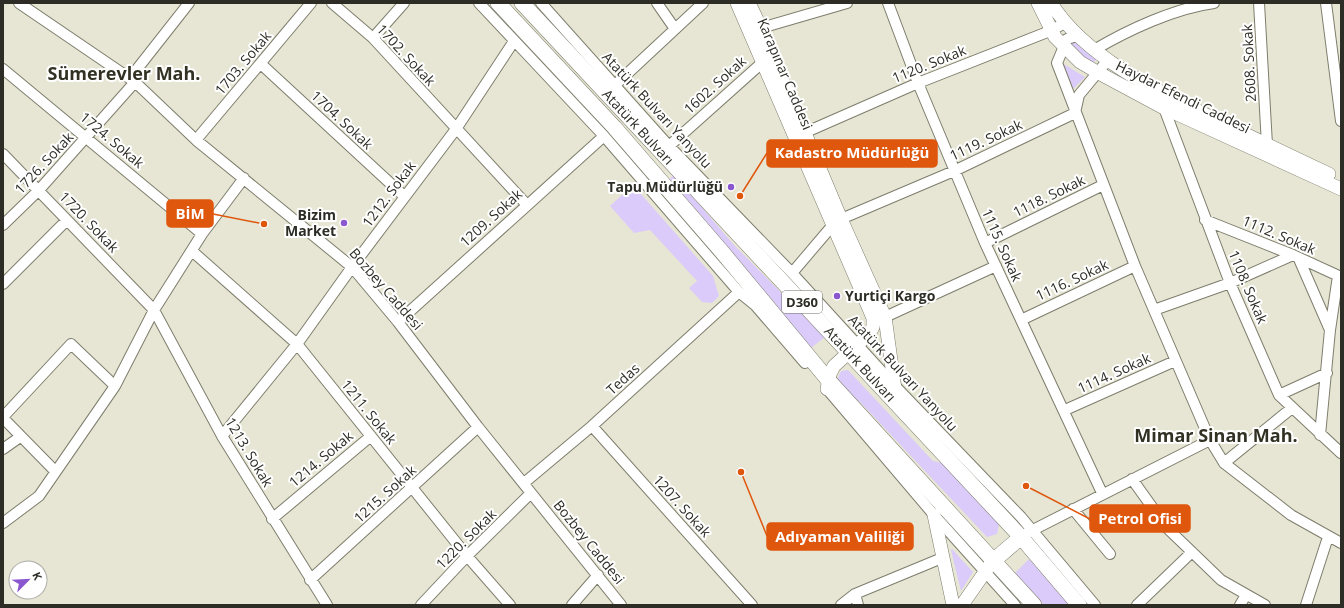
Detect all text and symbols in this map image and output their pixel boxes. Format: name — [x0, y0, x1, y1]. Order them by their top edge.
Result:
street label: Karapınar Caddesi — [753, 15, 818, 133]
street label: 1702. Sokak — [373, 20, 440, 90]
street label: 2608. Sokak — [1237, 23, 1260, 102]
street label: 1703. Sokak — [210, 26, 275, 99]
street label: 1120. Sokak — [889, 40, 969, 87]
street label: Atatürk Bulvarı Yanyolu — [599, 49, 715, 171]
street label: 1602. Sokak — [679, 51, 750, 118]
street label: Haydar Efendi Caddesi — [1113, 56, 1254, 137]
district label: Sümerevler Mah. — [48, 61, 200, 85]
street label: 1704. Sokak — [307, 86, 378, 154]
street label: Atatürk Bulvarı — [599, 86, 677, 168]
street label: 1724. Sokak — [76, 107, 149, 172]
street label: 1119. Sokak — [946, 114, 1026, 165]
street label: 1726. Sokak — [10, 127, 78, 198]
callout: Kadastro Müdürlüğü — [767, 140, 937, 167]
text: Kadastro Müdürlüğü — [775, 142, 929, 162]
street label: 1212. Sokak — [358, 156, 420, 231]
street label: 1118. Sokak — [1010, 170, 1089, 221]
place label: Tapu Müdürlüğü — [607, 177, 723, 196]
marker: Tapu Müdürlüğü — [726, 182, 736, 192]
street label: 1209. Sokak — [455, 184, 526, 251]
street label: 1720. Sokak — [55, 187, 124, 257]
callout: BİM — [167, 200, 213, 227]
text: BİM — [175, 203, 205, 223]
place label: Bizim Market — [285, 205, 336, 240]
street label: 1115. Sokak — [978, 205, 1027, 285]
street label: 1112. Sokak — [1240, 211, 1319, 259]
marker: Bizim Market — [339, 218, 349, 228]
street label: Bozbey Caddesi — [345, 244, 427, 334]
street label: 1108. Sokak — [1224, 247, 1273, 327]
street label: 1116. Sokak — [1032, 254, 1112, 305]
place label: Yurtiçi Kargo — [845, 286, 936, 305]
road number: D360 — [782, 291, 822, 313]
marker: Yurtiçi Kargo — [832, 291, 842, 301]
street label: Atatürk Bulvarı Yanyolu — [844, 310, 962, 435]
street label: Atatürk Bulvarı — [820, 322, 900, 406]
street label: 1114. Sokak — [1074, 348, 1154, 397]
street label: Tedas — [602, 358, 644, 399]
street label: 1211. Sokak — [337, 375, 402, 448]
street label: 1213. Sokak — [221, 413, 278, 491]
district label: Mimar Sinan Mah. — [1134, 423, 1298, 447]
street label: 1214. Sokak — [285, 426, 357, 491]
street label: 1215. Sokak — [349, 460, 420, 527]
street label: 1207. Sokak — [649, 470, 716, 541]
street label: Bozbey Caddesi — [550, 496, 629, 588]
street label: 1220. Sokak — [431, 504, 500, 573]
callout: Petrol Ofisi — [1090, 505, 1190, 532]
text: Petrol Ofisi — [1098, 508, 1182, 528]
callout: Adıyaman Valiliği — [767, 523, 913, 550]
text: Adıyaman Valiliği — [775, 526, 905, 546]
north arrow — [8, 560, 48, 600]
text: K — [29, 569, 46, 583]

